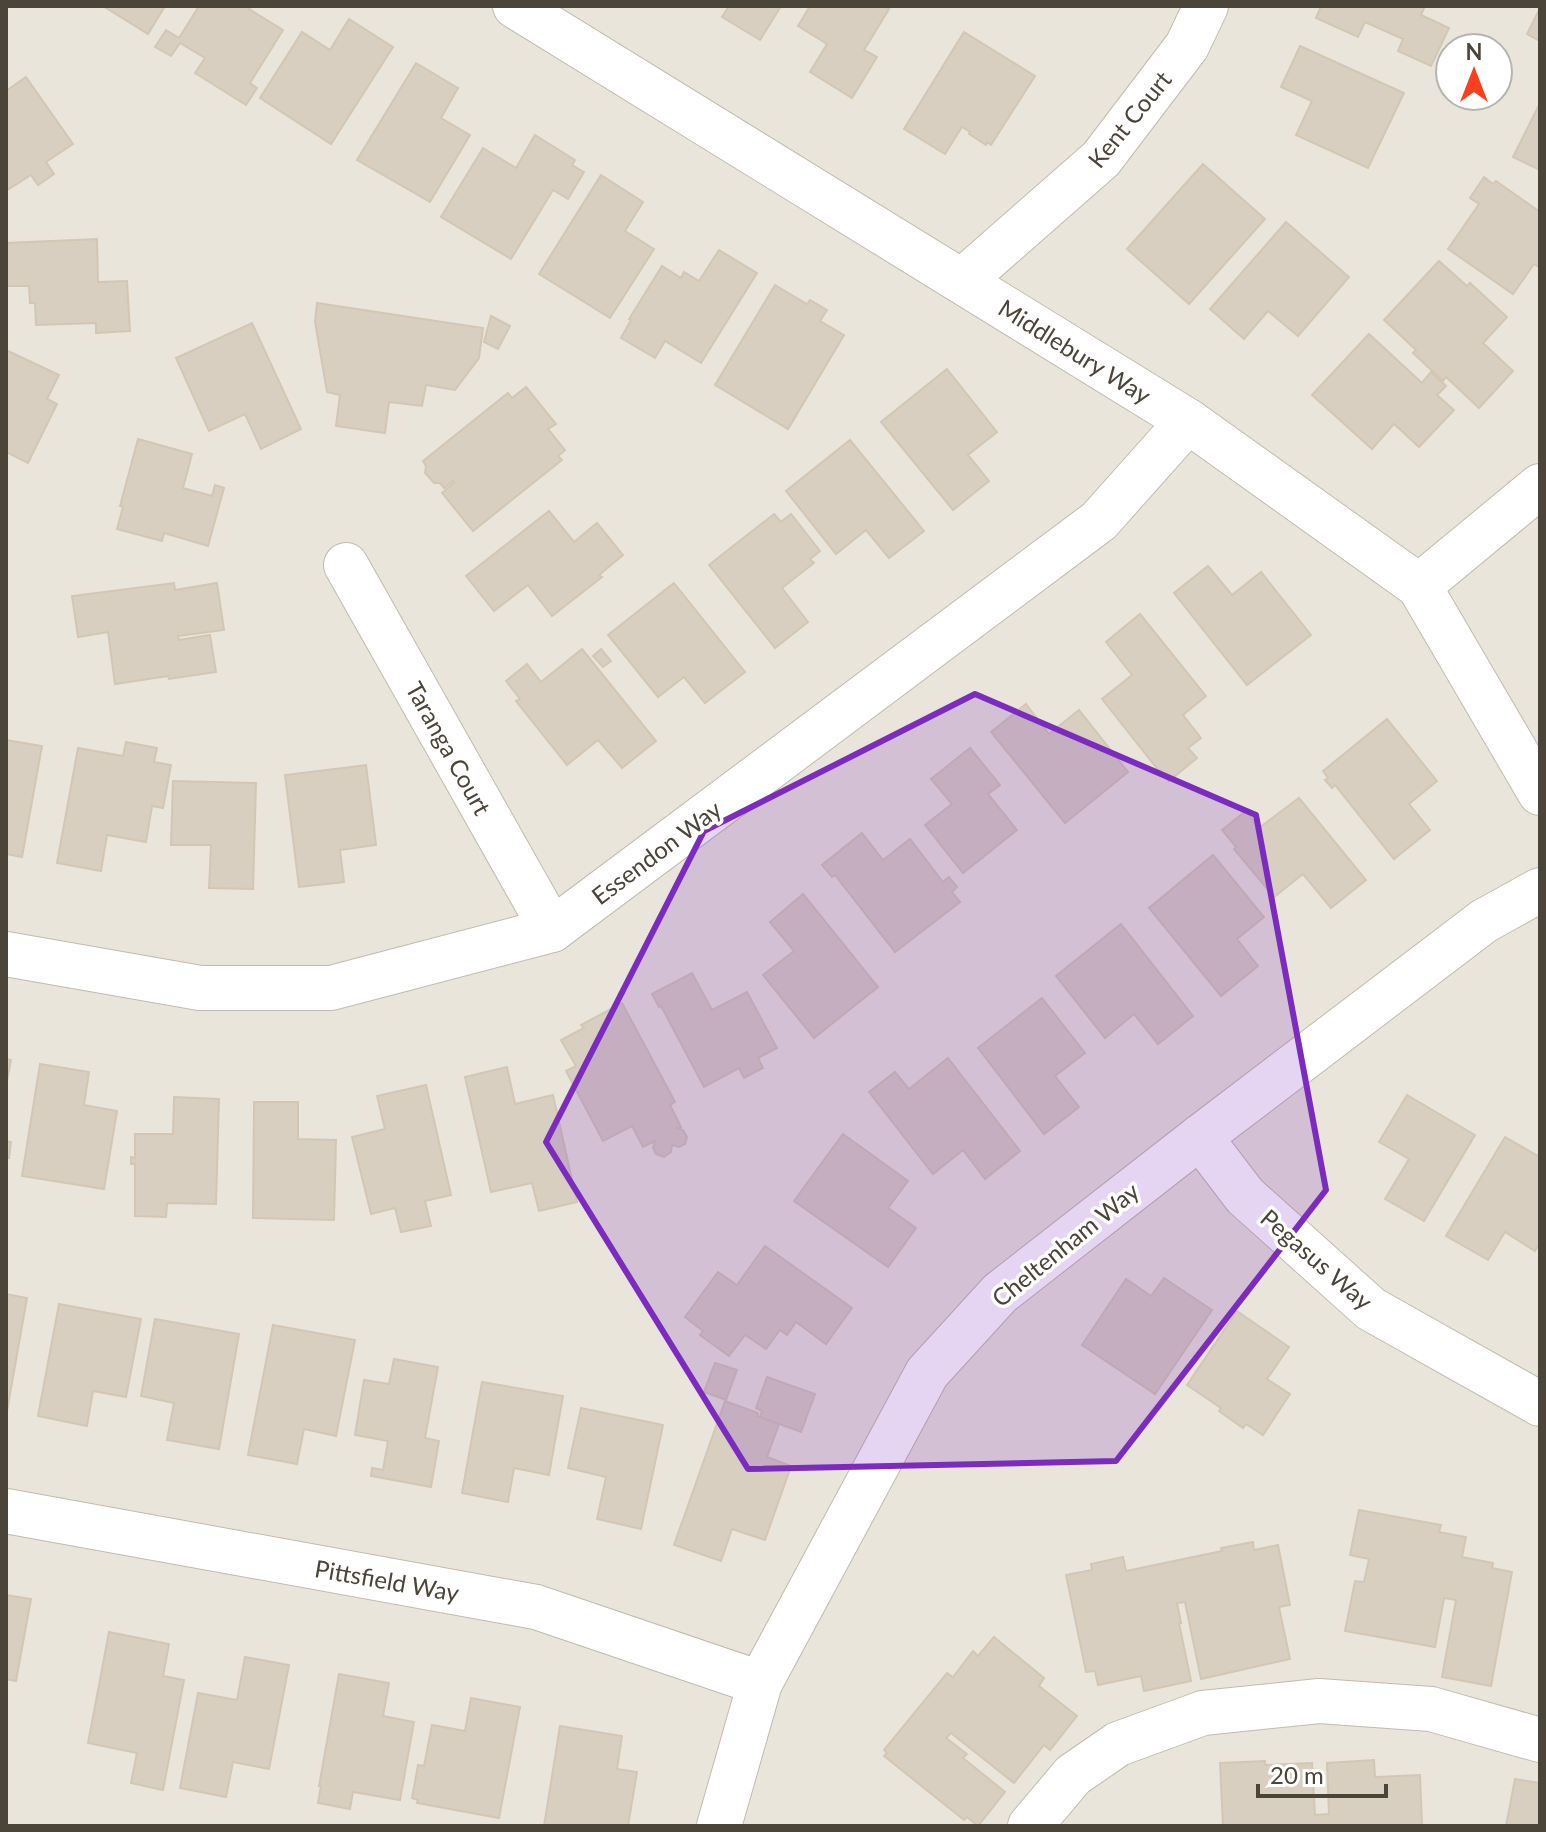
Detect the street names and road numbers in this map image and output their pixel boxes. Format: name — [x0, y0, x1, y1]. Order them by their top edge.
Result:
street label: Kent Court — [1081, 65, 1177, 173]
street label: Middlebury Way — [994, 293, 1157, 410]
street label: Taranga Court — [400, 676, 498, 820]
street label: Essendon Way — [586, 794, 727, 910]
street label: Cheltenham Way — [986, 1175, 1145, 1312]
street label: Pegasus Way — [1255, 1203, 1379, 1316]
street label: Pittsfield Way — [313, 1553, 462, 1607]

